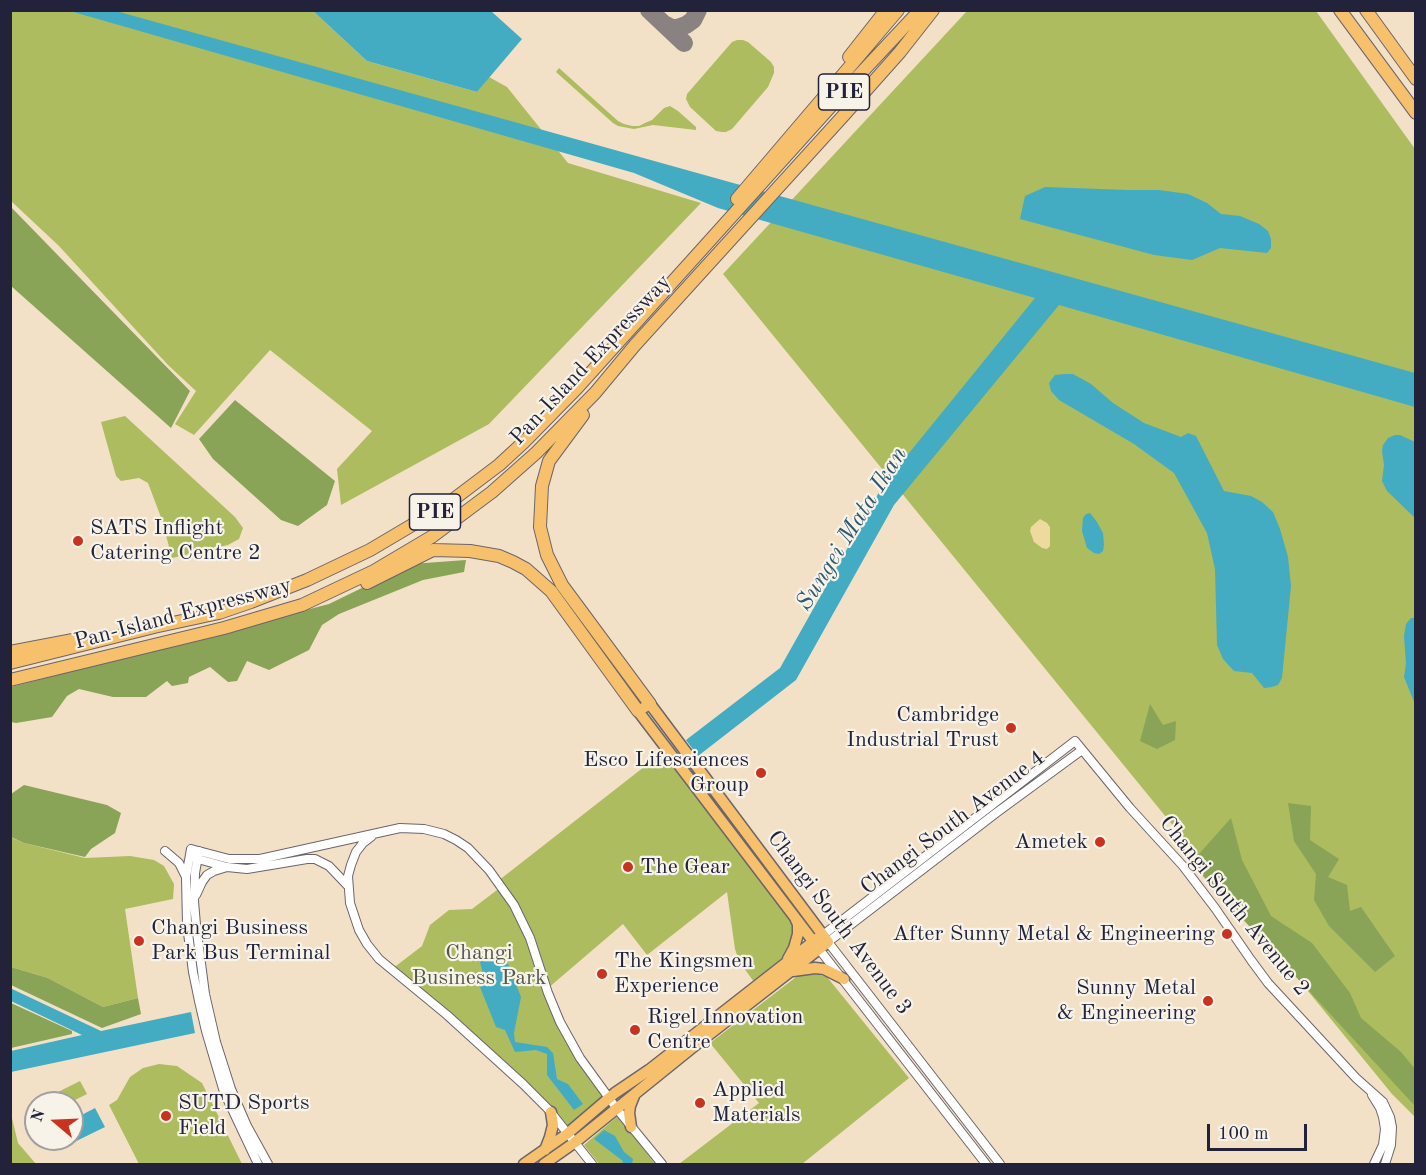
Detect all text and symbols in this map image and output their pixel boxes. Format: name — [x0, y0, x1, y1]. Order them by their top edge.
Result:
road number: PIE — [818, 74, 870, 110]
street label: Pan-Island Expressway — [505, 269, 677, 451]
water label: Sungei Mata Ikan — [790, 442, 914, 616]
road number: PIE — [410, 494, 460, 530]
place label: SATS Inflight Catering Centre 2 — [90, 515, 261, 566]
marker: SATS Inflight Catering Centre 2 — [71, 534, 85, 548]
street label: Pan-Island Expressway — [71, 572, 295, 656]
place label: Cambridge Industrial Trust — [846, 702, 999, 754]
marker: Cambridge Industrial Trust — [1004, 721, 1018, 735]
street label: Changi South Avenue 4 — [855, 745, 1051, 901]
place label: Esco Lifesciences Group — [583, 747, 749, 798]
marker: Esco Lifesciences Group — [754, 766, 768, 780]
street label: Changi South Avenue 2 — [1153, 811, 1315, 1001]
street label: Changi South Avenue 3 — [761, 825, 917, 1021]
place label: Ametek — [1014, 829, 1088, 855]
marker: Ametek — [1093, 835, 1107, 849]
place label: The Gear — [640, 854, 730, 880]
marker: The Gear — [621, 860, 635, 874]
place label: Changi Business Park Bus Terminal — [151, 915, 331, 966]
place label: After Sunny Metal & Engineering — [893, 921, 1215, 947]
marker: After Sunny Metal & Engineering — [1220, 927, 1234, 941]
marker: Changi Business Park Bus Terminal — [132, 934, 146, 948]
park label: Changi Business Park — [412, 940, 546, 992]
place label: The Kingsmen Experience — [614, 948, 753, 999]
marker: The Kingsmen Experience — [595, 967, 609, 981]
place label: Sunny Metal & Engineering — [1057, 975, 1196, 1026]
marker: Sunny Metal & Engineering — [1201, 994, 1215, 1008]
place label: Rigel Innovation Centre — [647, 1004, 803, 1056]
marker: Rigel Innovation Centre — [628, 1023, 642, 1037]
place label: Applied Materials — [712, 1077, 800, 1128]
place label: SUTD Sports Field — [178, 1090, 310, 1142]
north arrow — [24, 1091, 84, 1151]
marker: Applied Materials — [693, 1096, 707, 1110]
text: N — [29, 1107, 48, 1124]
marker: SUTD Sports Field — [159, 1109, 173, 1123]
scale bar — [1210, 1112, 1310, 1150]
text: 100 m — [1218, 1125, 1269, 1143]

